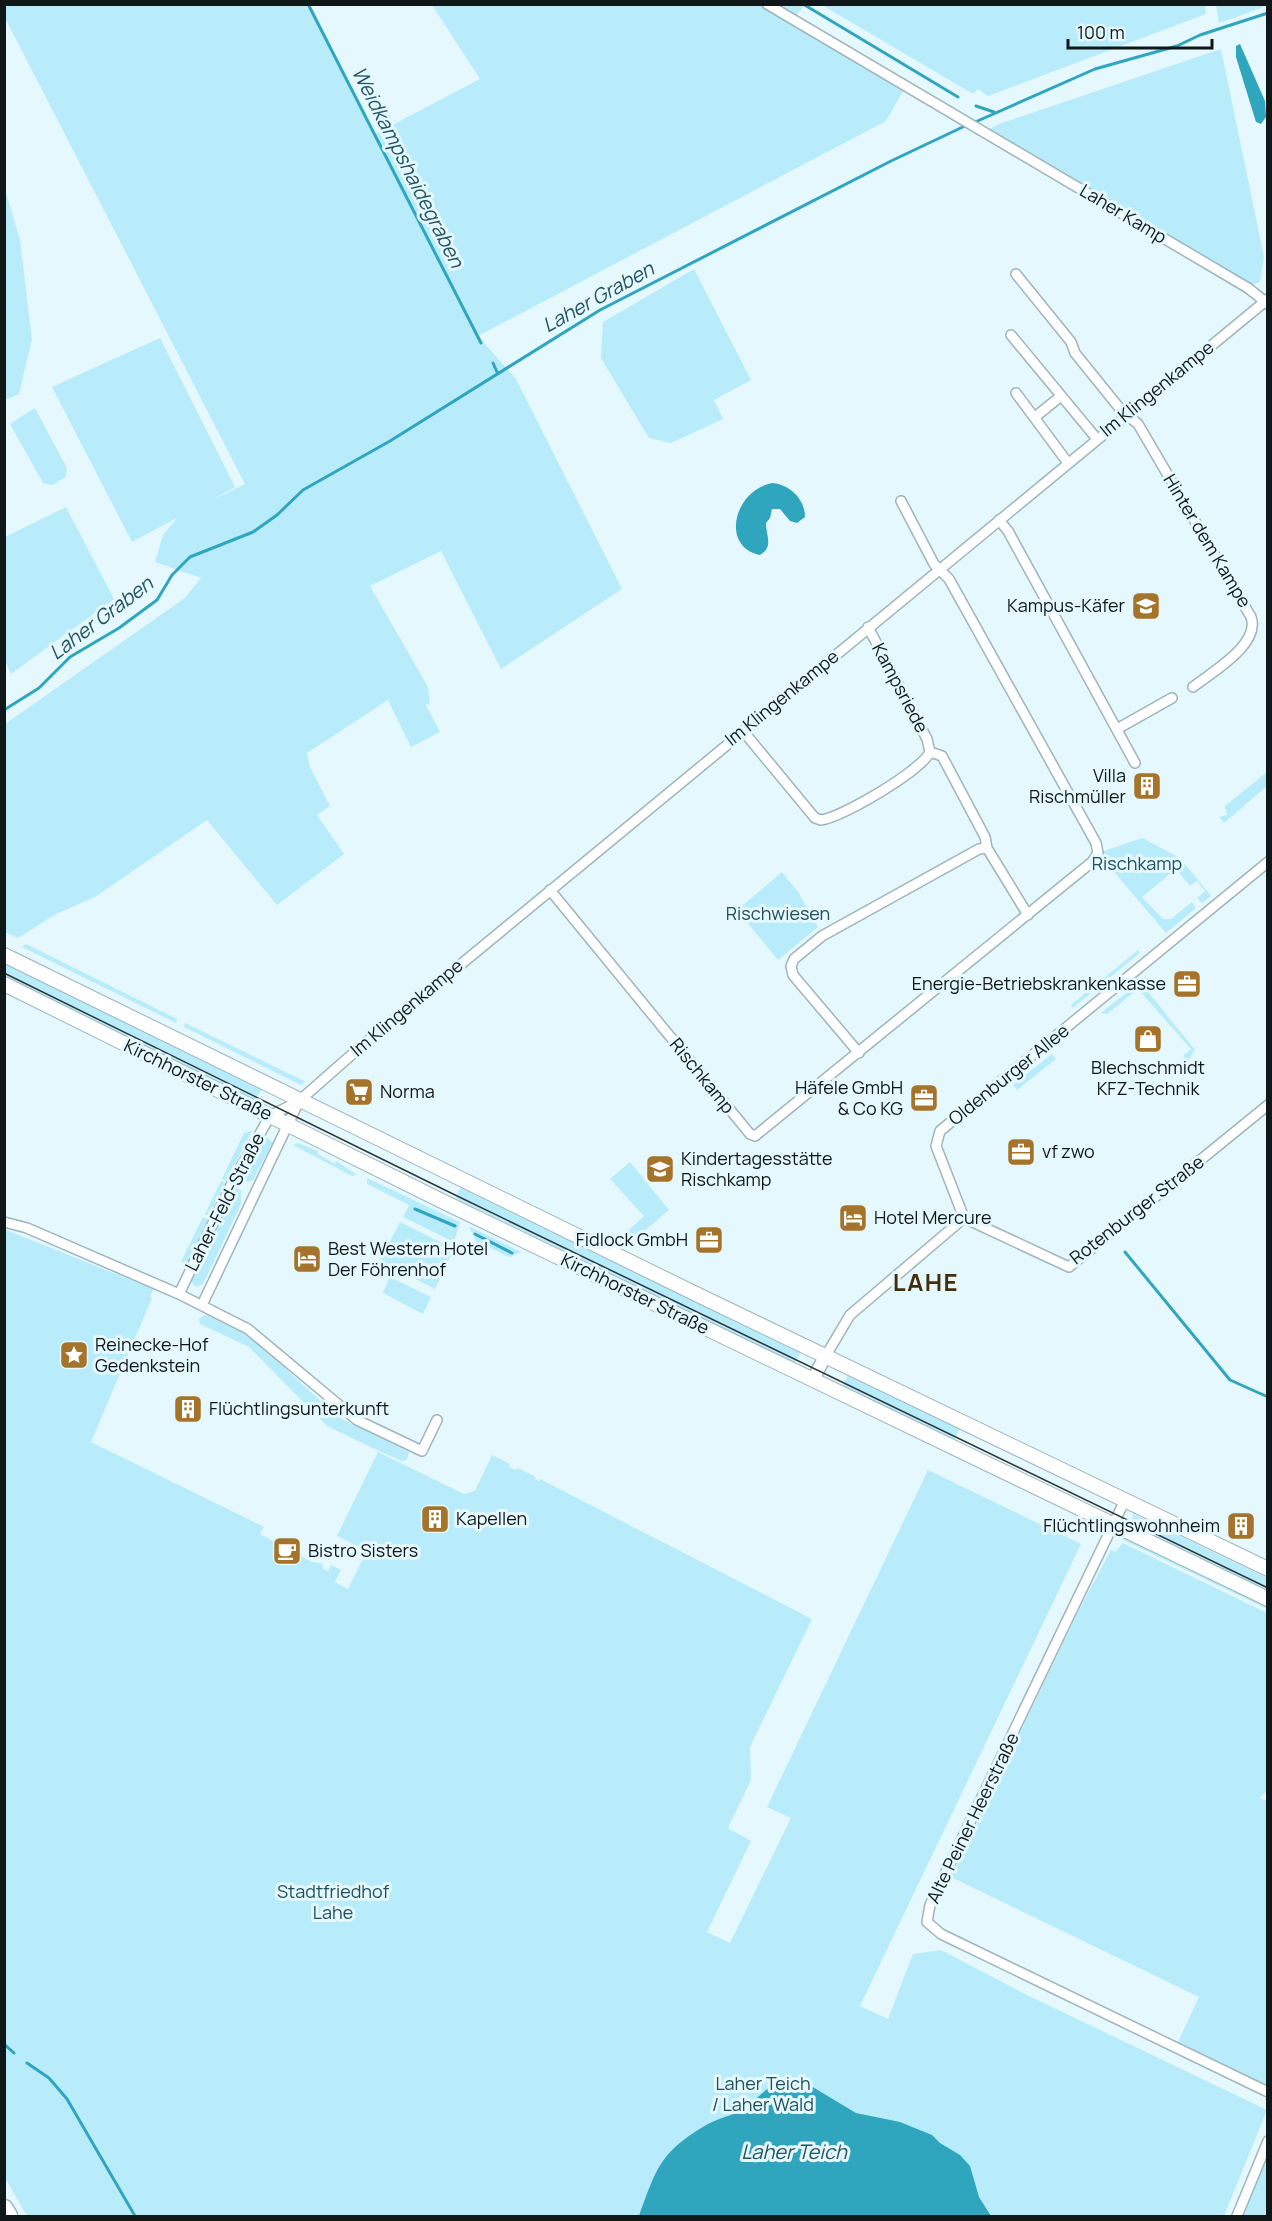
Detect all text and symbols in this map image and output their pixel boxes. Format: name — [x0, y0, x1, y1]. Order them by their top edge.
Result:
scale bar — [1068, 12, 1212, 50]
text: 100 m — [1077, 20, 1125, 44]
water label: Weidkampshaidegraben — [346, 62, 471, 273]
street label: Laher Kamp — [1076, 178, 1171, 248]
water label: Laher Graben — [537, 254, 659, 338]
street label: Im Klingenkampe — [1094, 335, 1218, 442]
street label: Hinter dem Kampe — [1159, 469, 1257, 612]
water label: Laher Graben — [43, 569, 159, 665]
school or university icon: Kampus-Käfer — [1130, 590, 1162, 622]
place label: Kampus-Käfer — [1007, 593, 1125, 617]
street label: Kampsriede — [867, 638, 935, 737]
street label: Im Klingenkampe — [719, 644, 843, 751]
place label: Villa Rischmüller — [1029, 763, 1127, 808]
building icon: Villa Rischmüller — [1131, 770, 1163, 802]
park label: Rischkamp — [1092, 851, 1182, 875]
park label: Rischwiesen — [726, 901, 830, 925]
street label: Im Klingenkampe — [345, 953, 468, 1061]
office icon: Energie-Betriebskrankenkasse — [1171, 968, 1203, 1000]
place label: Energie-Betriebskrankenkasse — [912, 971, 1166, 995]
street label: Oldenburger Allee — [943, 1018, 1074, 1130]
shop icon: Blechschmidt KFZ-Technik — [1132, 1023, 1164, 1055]
street label: Kirchhorster Straße — [120, 1033, 276, 1125]
street label: Rischkamp — [665, 1033, 741, 1118]
place label: Blechschmidt KFZ-Technik — [1091, 1055, 1205, 1100]
place label: Häfele GmbH & Co KG — [795, 1075, 903, 1120]
supermarket icon: Norma — [343, 1076, 375, 1108]
place label: Norma — [380, 1079, 435, 1103]
office icon: Häfele GmbH & Co KG — [908, 1082, 940, 1114]
street label: Laher-Feld-Straße — [179, 1128, 269, 1275]
office icon: vf zwo — [1005, 1136, 1037, 1168]
place label: vf zwo — [1042, 1139, 1095, 1163]
place label: Kindertagesstätte Rischkamp — [681, 1146, 833, 1191]
street label: Rotenburger Straße — [1064, 1149, 1208, 1269]
school or university icon: Kindertagesstätte Rischkamp — [644, 1153, 676, 1185]
hotel icon: Hotel Mercure — [837, 1202, 869, 1234]
place label: Hotel Mercure — [874, 1205, 992, 1229]
office icon: Fidlock GmbH — [693, 1224, 725, 1256]
place label: Fidlock GmbH — [576, 1227, 688, 1251]
place label: Best Western Hotel Der Föhrenhof — [328, 1236, 488, 1281]
hotel icon: Best Western Hotel Der Föhrenhof — [291, 1243, 323, 1275]
street label: Kirchhorster Straße — [557, 1247, 713, 1339]
district label: LAHE — [893, 1265, 959, 1298]
place label: Reinecke-Hof Gedenkstein — [95, 1332, 209, 1377]
place icon: Reinecke-Hof Gedenkstein — [58, 1339, 90, 1371]
building icon: Flüchtlingsunterkunft — [172, 1393, 204, 1425]
place label: Flüchtlingsunterkunft — [209, 1396, 389, 1420]
building icon: Kapellen — [419, 1503, 451, 1535]
place label: Kapellen — [456, 1506, 527, 1530]
building icon: Flüchtlingswohnheim — [1225, 1510, 1257, 1542]
place label: Flüchtlingswohnheim — [1043, 1513, 1220, 1537]
cafe icon: Bistro Sisters — [271, 1535, 303, 1567]
place label: Bistro Sisters — [308, 1538, 418, 1562]
street label: Alte Peiner Heerstraße — [920, 1728, 1024, 1907]
park label: Stadtfriedhof Lahe — [277, 1879, 390, 1924]
park label: Laher Teich / Laher Wald — [712, 2071, 814, 2116]
water label: Laher Teich — [741, 2138, 848, 2165]

